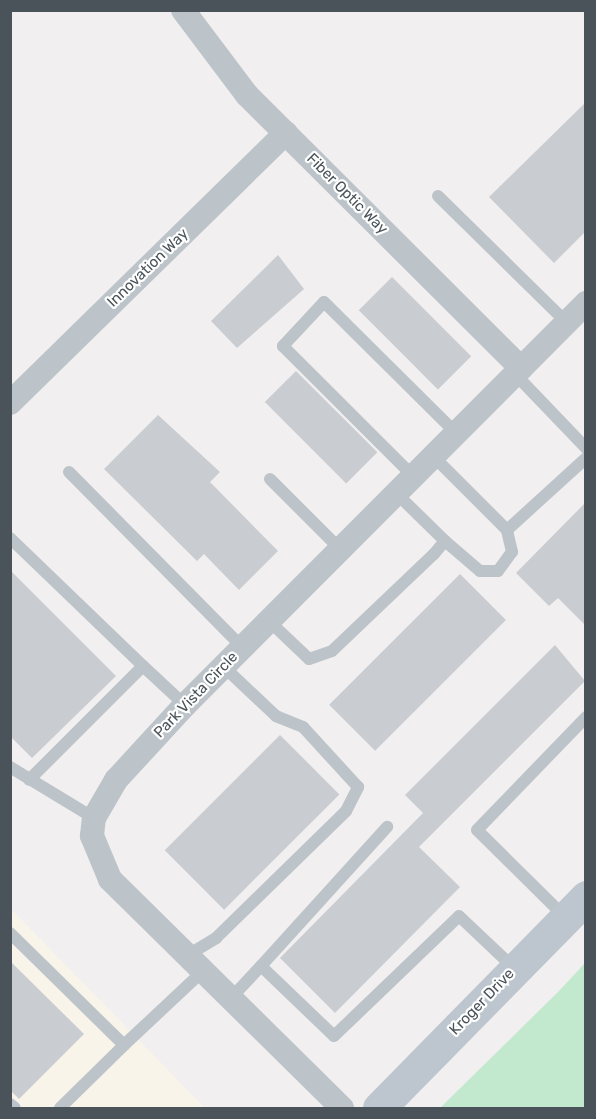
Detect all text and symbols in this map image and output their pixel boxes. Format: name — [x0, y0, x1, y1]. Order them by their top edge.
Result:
street label: Fiber Optic Way — [303, 150, 391, 238]
street label: Innovation Way — [104, 225, 192, 311]
street label: Park Vista Circle — [150, 648, 242, 742]
street label: Kroger Drive — [446, 965, 518, 1039]

